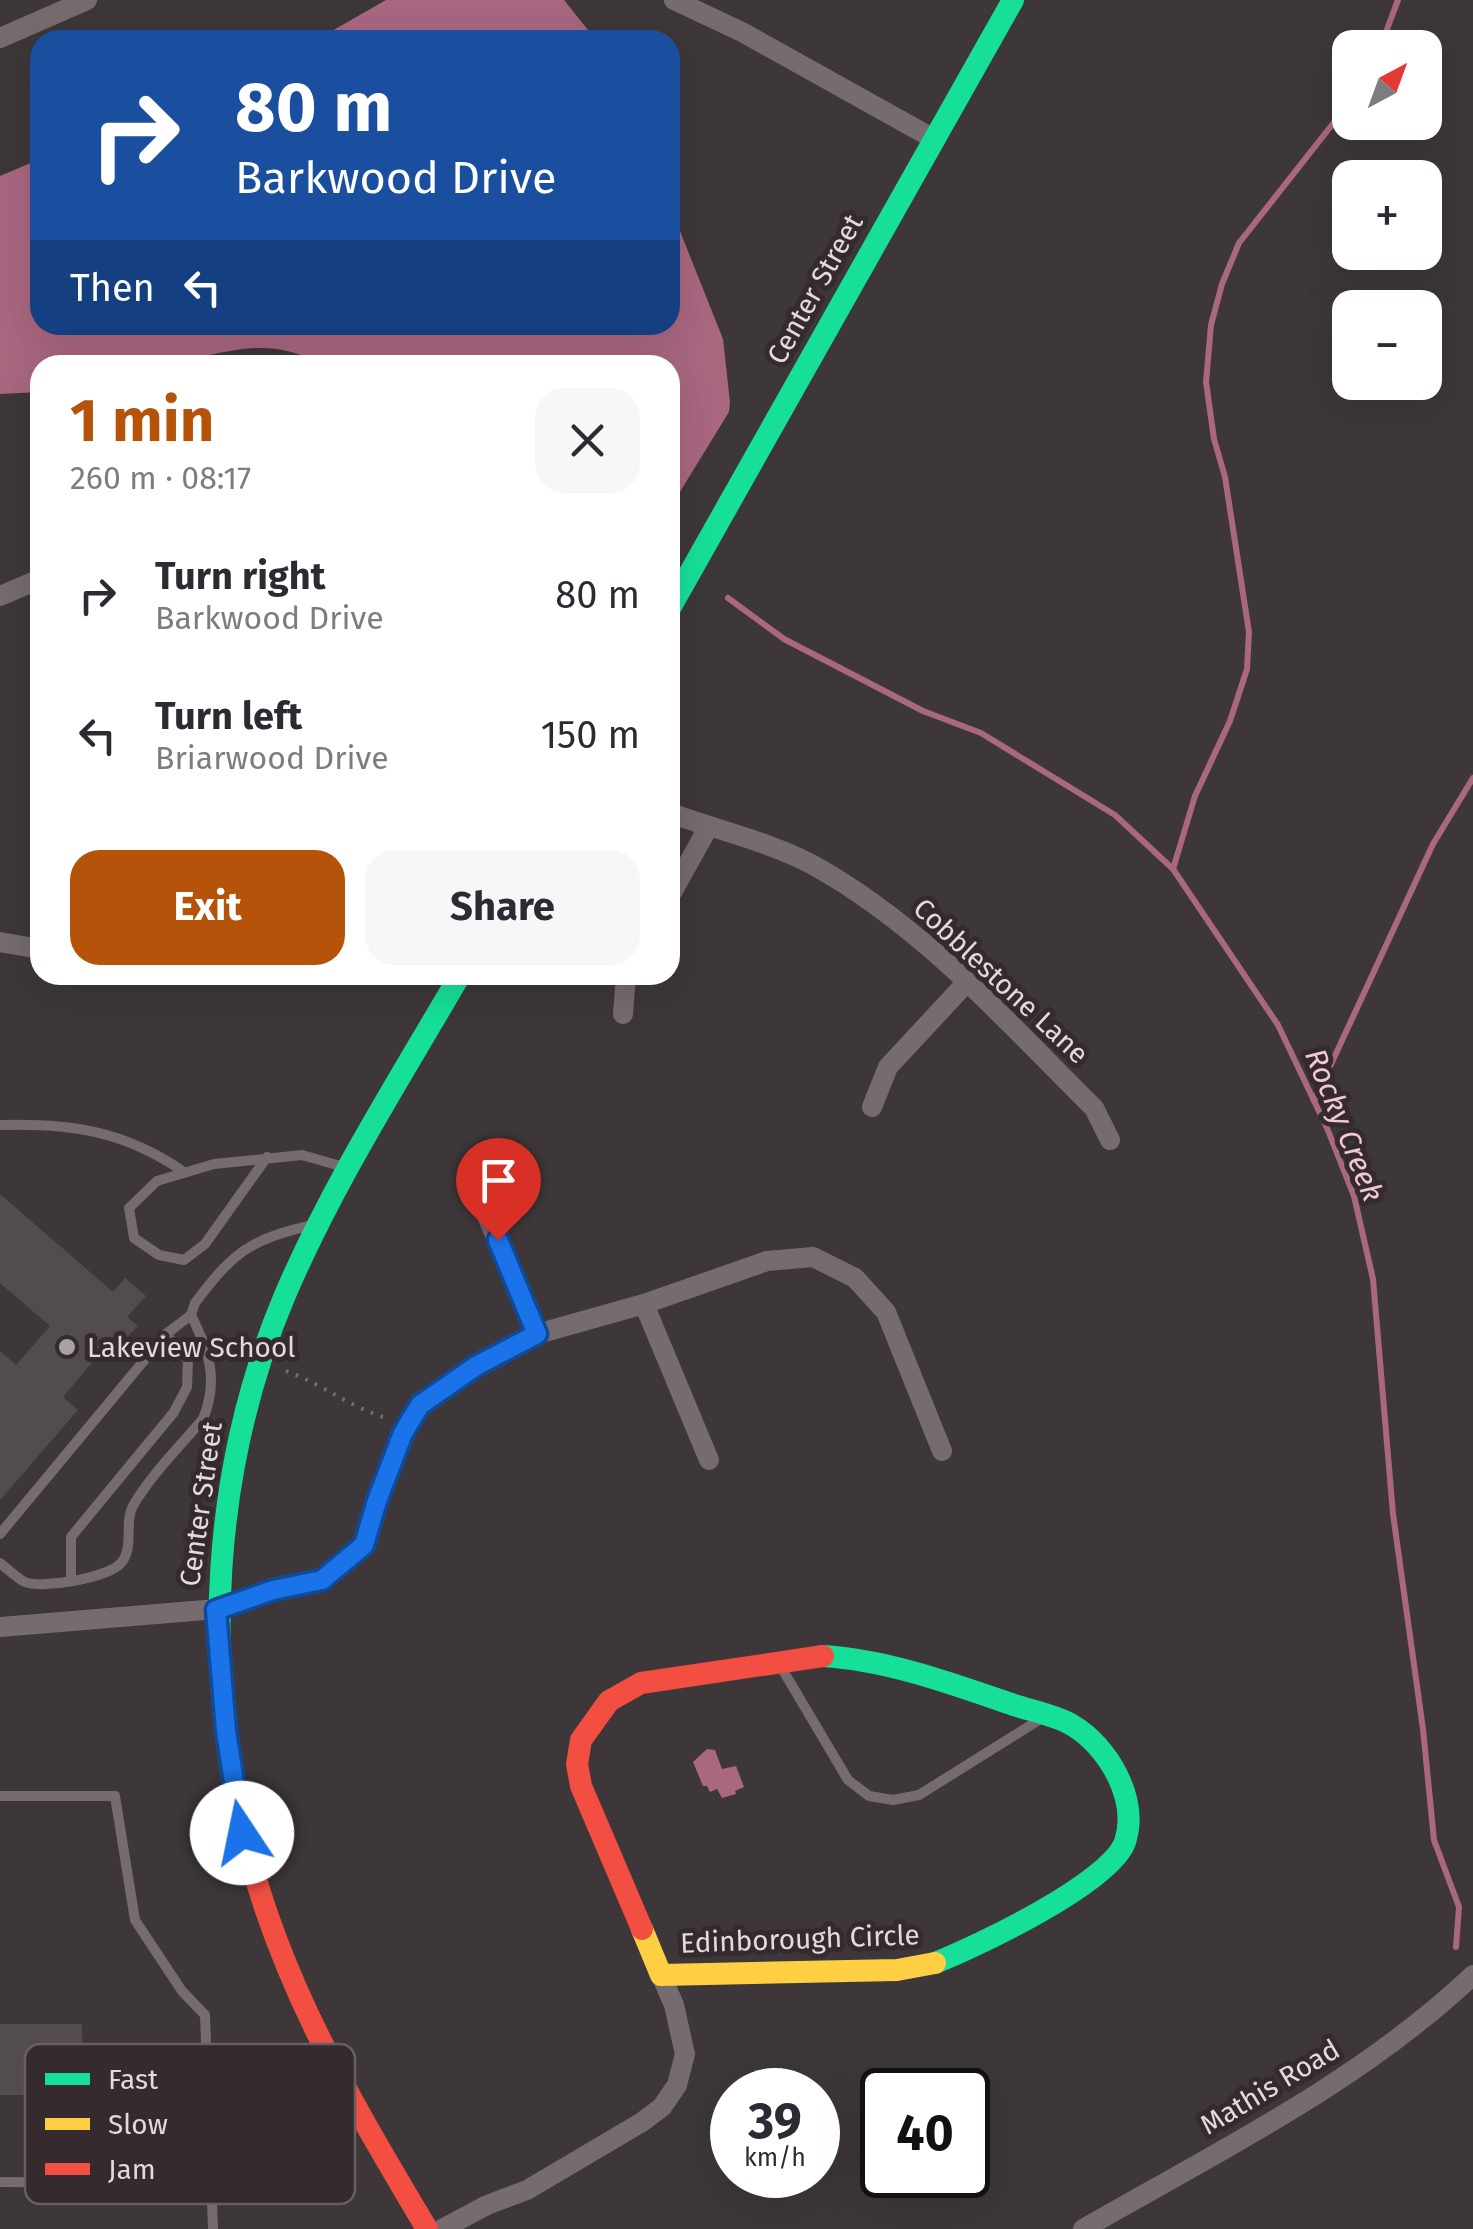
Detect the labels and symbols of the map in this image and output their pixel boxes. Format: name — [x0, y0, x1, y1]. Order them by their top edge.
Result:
north arrow — [1332, 30, 1442, 140]
street label: Center Street — [760, 208, 870, 370]
street label: Cobblestone Lane — [907, 892, 1095, 1070]
water label: Rocky Creek — [1297, 1043, 1391, 1207]
pin — [456, 1138, 541, 1241]
place label: Lakeview School — [87, 1331, 296, 1364]
marker: Lakeview School — [56, 1336, 78, 1358]
street label: Center Street — [173, 1419, 229, 1588]
position arrow — [190, 1781, 294, 1885]
street label: Edinborough Circle — [680, 1918, 920, 1960]
street label: Mathis Road — [1194, 2033, 1346, 2141]
legend — [25, 2044, 355, 2204]
text: Fast — [108, 2063, 159, 2096]
speed limit sign: 40 — [860, 2068, 990, 2198]
text: Slow — [108, 2108, 168, 2141]
text: Jam — [108, 2153, 156, 2186]

